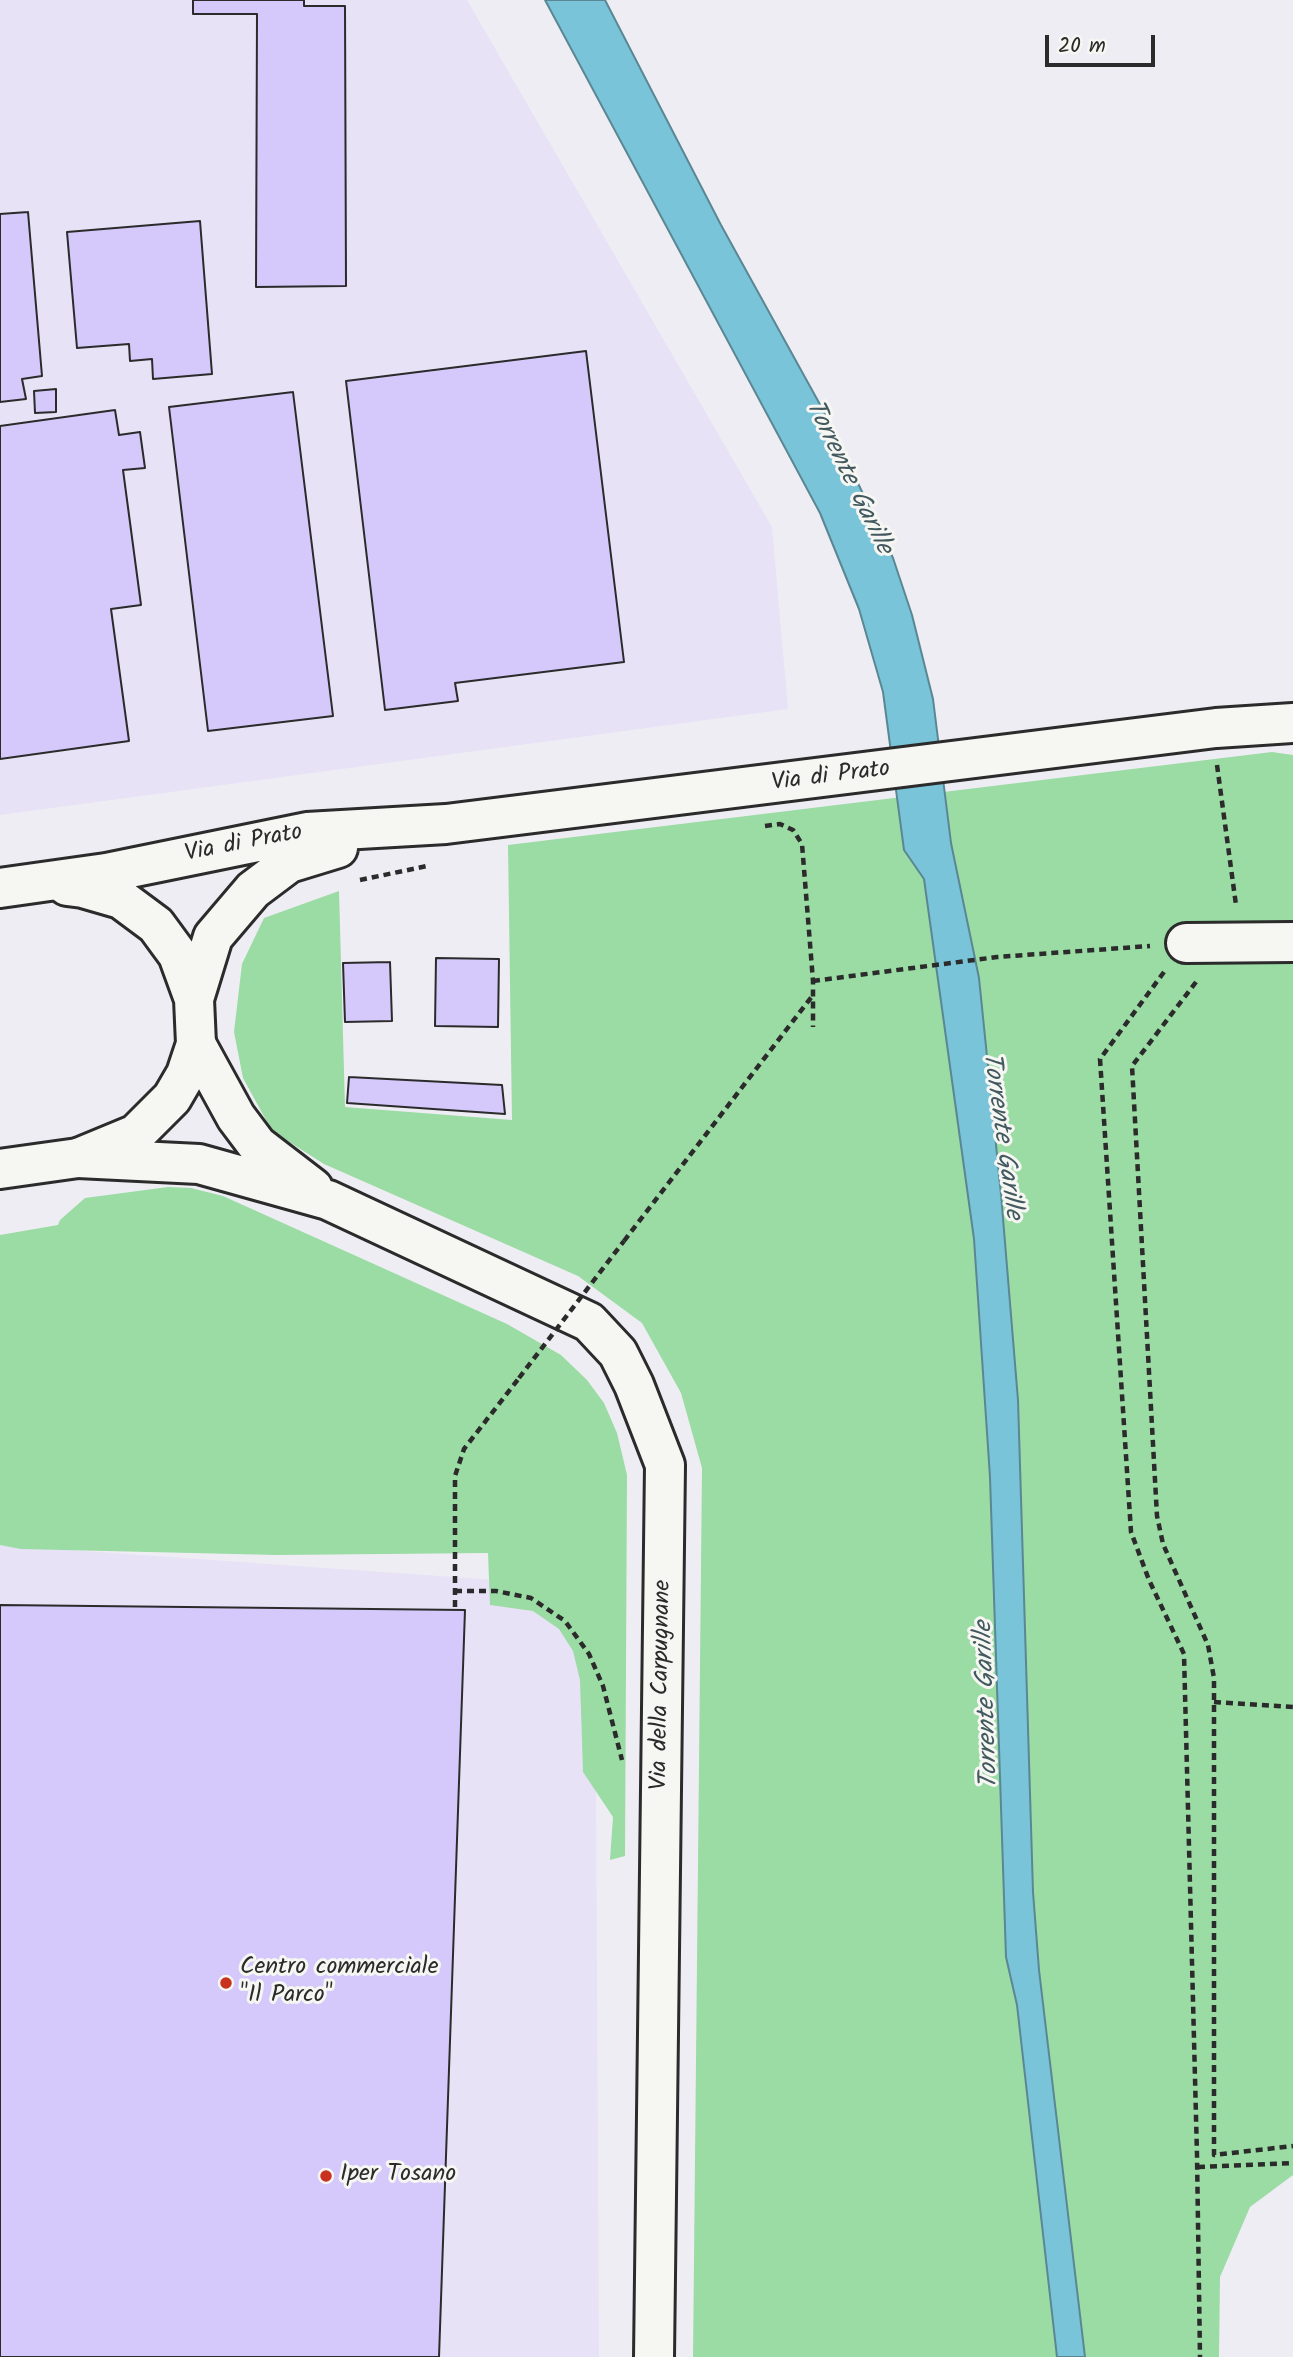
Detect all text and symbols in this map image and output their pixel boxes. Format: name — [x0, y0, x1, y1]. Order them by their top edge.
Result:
scale bar — [1048, 21, 1158, 65]
text: 20 m — [1058, 30, 1106, 63]
water label: Torrente Garille — [796, 396, 898, 560]
street label: Via di Prato — [770, 756, 892, 800]
street label: Via di Prato — [183, 820, 305, 870]
water label: Torrente Garille — [973, 1051, 1027, 1221]
street label: Via della Carpugnane — [647, 1580, 679, 1790]
water label: Torrente Garille — [970, 1621, 1008, 1789]
place label: Centro commerciale "Il Parco" — [240, 1955, 439, 2011]
marker: Centro commerciale "Il Parco" — [218, 1975, 234, 1991]
place label: Iper Tosano — [340, 2162, 456, 2190]
marker: Iper Tosano — [318, 2168, 334, 2184]

